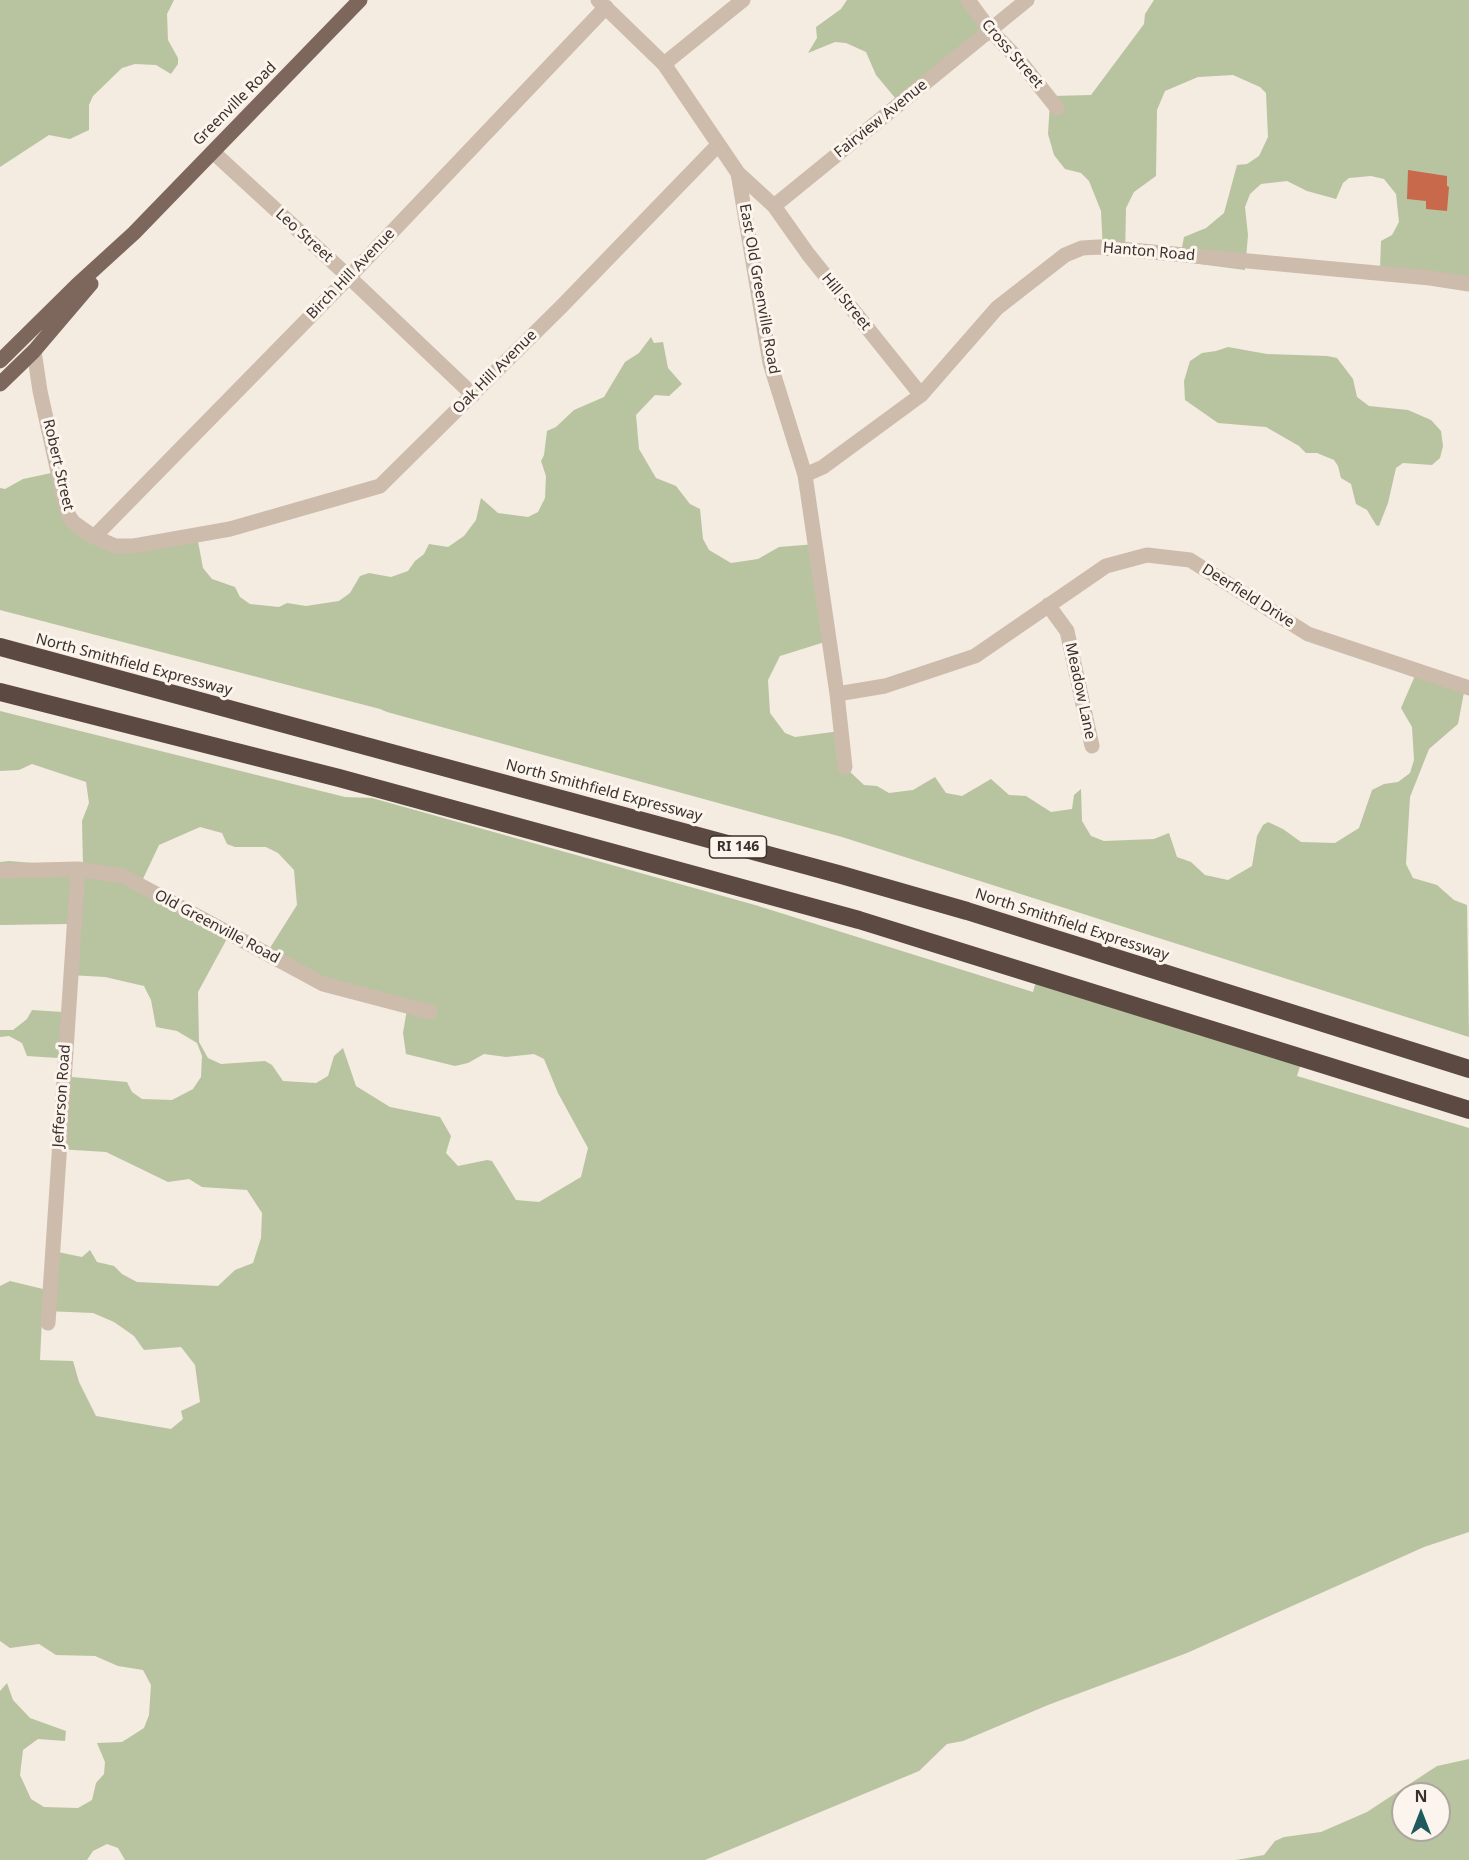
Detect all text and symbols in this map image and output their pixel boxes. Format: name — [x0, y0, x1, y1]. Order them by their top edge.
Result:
street label: Cross Street — [977, 16, 1047, 92]
street label: Greenville Road — [190, 59, 280, 149]
street label: Fairview Avenue — [831, 76, 931, 162]
street label: East Old Greenville Road — [735, 202, 783, 376]
street label: Leo Street — [272, 205, 336, 267]
street label: Birch Hill Avenue — [303, 225, 399, 323]
street label: Hanton Road — [1102, 239, 1196, 265]
street label: Hill Street — [817, 270, 875, 334]
street label: Oak Hill Avenue — [449, 326, 541, 418]
street label: Robert Street — [39, 417, 77, 513]
street label: Deerfield Drive — [1198, 560, 1298, 632]
street label: North Smithfield Expressway — [34, 630, 234, 700]
street label: Meadow Lane — [1061, 641, 1099, 741]
street label: North Smithfield Expressway — [504, 756, 704, 826]
road number: RI 146 — [710, 836, 766, 858]
street label: North Smithfield Expressway — [973, 885, 1171, 965]
street label: Old Greenville Road — [151, 886, 283, 968]
street label: Jefferson Road — [49, 1044, 75, 1148]
north arrow — [1391, 1782, 1451, 1842]
text: N — [1414, 1785, 1428, 1807]

